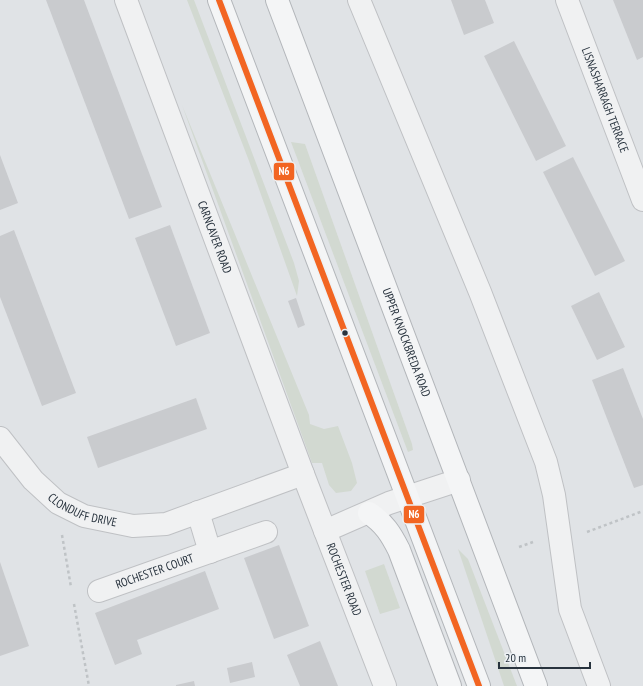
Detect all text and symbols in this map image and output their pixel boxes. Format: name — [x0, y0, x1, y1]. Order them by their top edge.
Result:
street label: LISNASHARRAGH TERRACE — [579, 45, 632, 155]
line badge: N6 — [273, 162, 295, 181]
text: N6 — [278, 164, 290, 178]
street label: CARNCAVER ROAD — [195, 198, 235, 275]
street label: UPPER KNOCKBREDA ROAD — [379, 286, 434, 399]
unlabelled marker — [340, 328, 350, 338]
street label: CLONDUFF DRIVE — [45, 490, 118, 530]
line badge: N6 — [403, 505, 425, 524]
text: N6 — [408, 507, 420, 521]
street label: ROCHESTER ROAD — [323, 541, 365, 618]
street label: ROCHESTER COURT — [113, 550, 196, 592]
scale bar — [499, 644, 590, 670]
text: 20 m — [505, 650, 526, 665]

